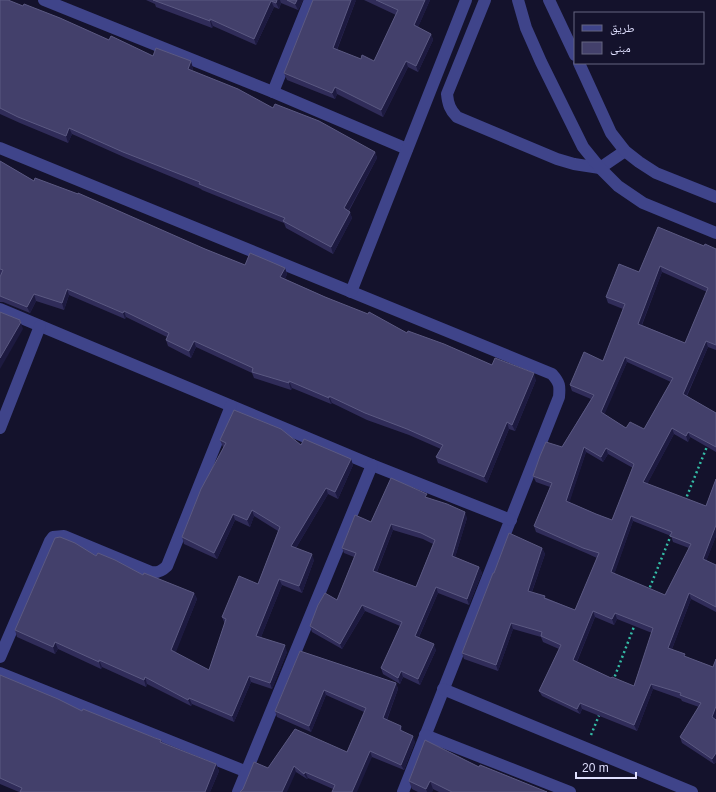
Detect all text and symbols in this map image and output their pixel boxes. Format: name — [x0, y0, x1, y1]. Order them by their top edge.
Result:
legend — [574, 12, 704, 64]
text: طريق — [610, 21, 635, 35]
text: مبنى — [610, 41, 631, 55]
scale bar — [576, 754, 636, 780]
text: 20 m — [582, 761, 609, 775]

